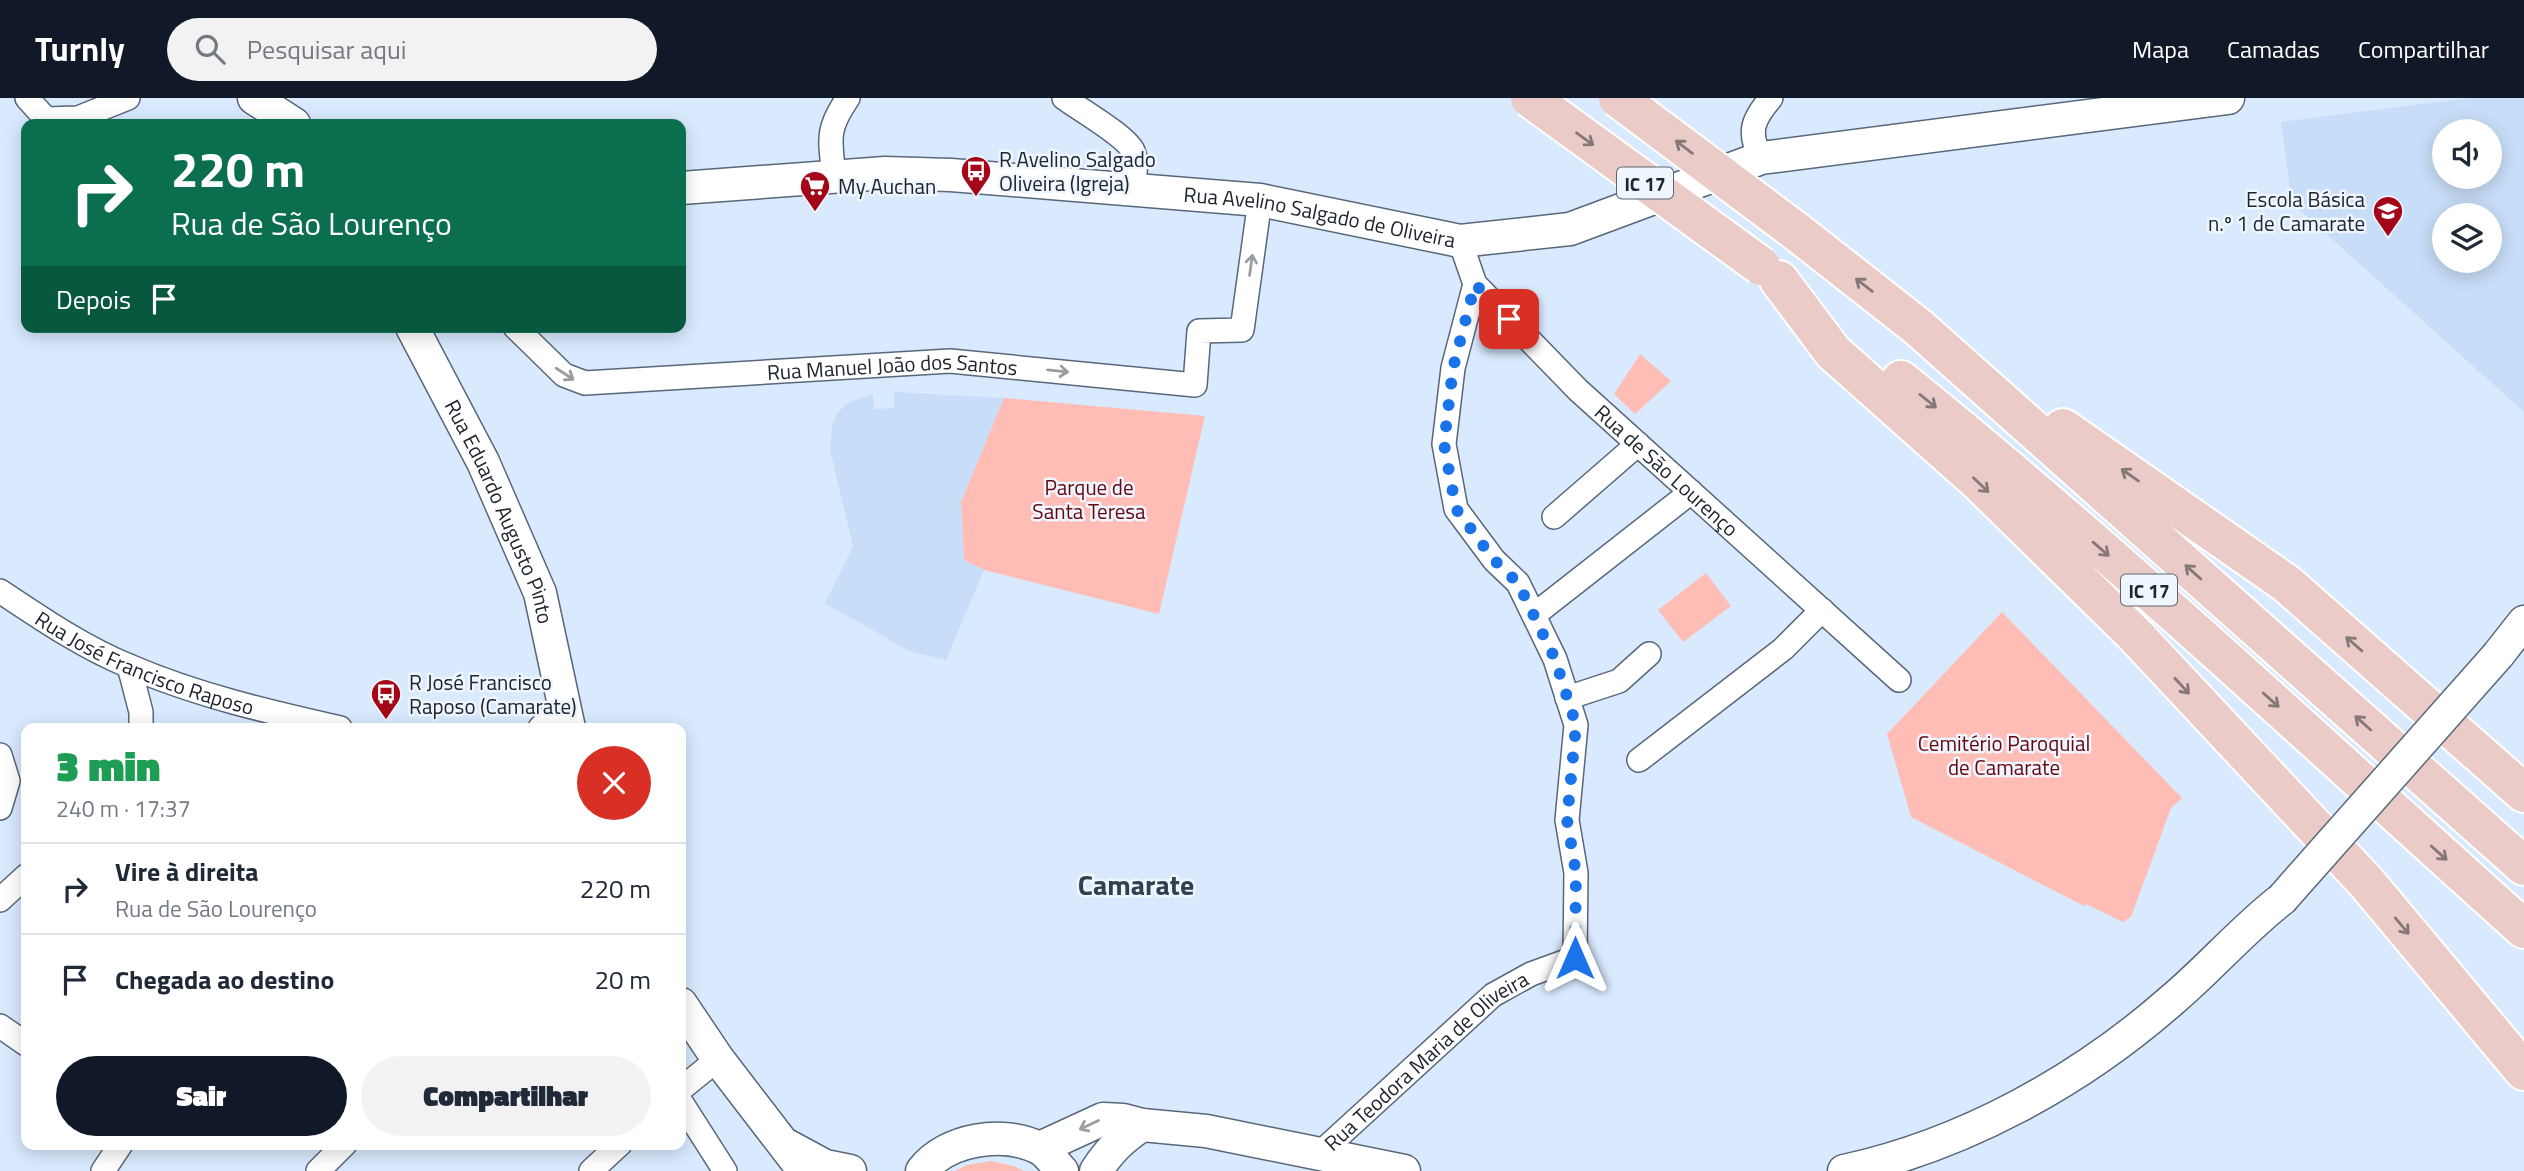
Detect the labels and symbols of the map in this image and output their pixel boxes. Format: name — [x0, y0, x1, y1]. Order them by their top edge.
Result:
one-way arrow — [1575, 131, 1594, 146]
one-way arrow — [1675, 140, 1694, 154]
place label: R Avelino Salgado Oliveira (Igreja) — [999, 143, 1156, 199]
bus stop icon: R Avelino Salgado Oliveira (Igreja) — [959, 154, 993, 198]
road number: IC 17 — [1617, 167, 1673, 198]
supermarket icon: My Auchan — [798, 169, 832, 213]
place label: My Auchan — [838, 170, 936, 202]
street label: Rua Avelino Salgado de Oliveira — [1182, 178, 1459, 256]
place label: Escola Básica n.º 1 de Camarate — [2208, 183, 2365, 239]
school or university icon: Escola Básica n.º 1 de Camarate — [2371, 194, 2405, 238]
one-way arrow — [1244, 254, 1257, 277]
one-way arrow — [1856, 277, 1874, 292]
pin — [1479, 289, 1539, 349]
street label: Rua Manuel João dos Santos — [766, 345, 1019, 388]
one-way arrow — [1046, 365, 1069, 378]
one-way arrow — [555, 366, 574, 381]
street label: Rua Eduardo Augusto Pinto — [437, 394, 562, 627]
one-way arrow — [1918, 394, 1936, 409]
street label: Rua de São Lourenço — [1588, 397, 1746, 544]
one-way arrow — [2121, 468, 2140, 482]
park label: Parque de Santa Teresa — [1032, 471, 1146, 527]
one-way arrow — [1973, 476, 1990, 493]
one-way arrow — [2092, 541, 2110, 557]
one-way arrow — [2184, 564, 2202, 580]
road number: IC 17 — [2121, 575, 2177, 606]
street label: Rua José Francisco Raposo — [29, 602, 258, 723]
one-way arrow — [2346, 636, 2364, 652]
place label: R José Francisco Raposo (Camarate) — [409, 666, 577, 722]
bus stop icon: R José Francisco Raposo (Camarate) — [369, 677, 403, 721]
one-way arrow — [2174, 677, 2191, 694]
one-way arrow — [2262, 692, 2279, 709]
one-way arrow — [2354, 715, 2372, 731]
park label: Cemitério Paroquial de Camarate — [1918, 727, 2090, 783]
one-way arrow — [2430, 845, 2448, 861]
district label: Camarate — [1078, 863, 1194, 906]
one-way arrow — [2394, 916, 2410, 934]
position arrow — [1538, 921, 1612, 995]
street label: Rua Teodora Maria de Oliveira — [1317, 962, 1535, 1158]
one-way arrow — [1079, 1119, 1101, 1132]

